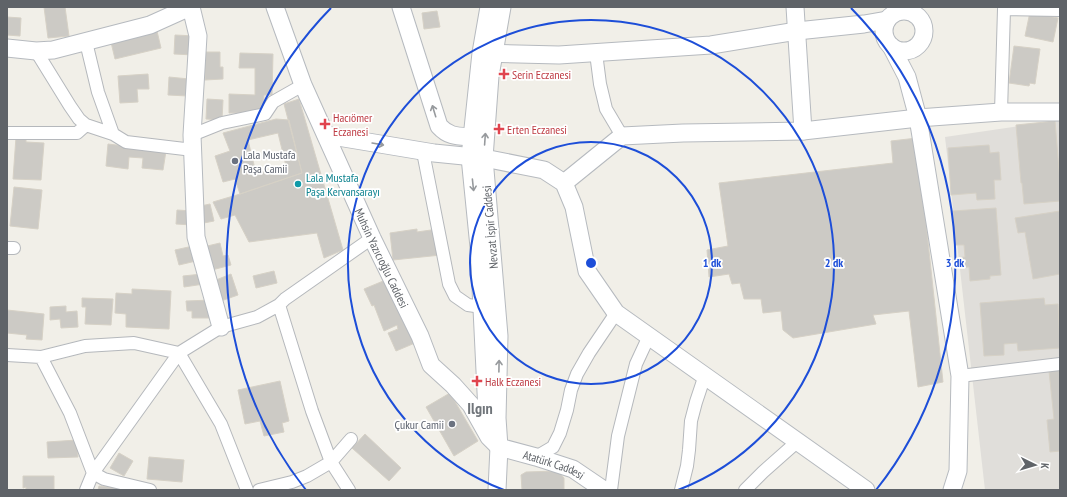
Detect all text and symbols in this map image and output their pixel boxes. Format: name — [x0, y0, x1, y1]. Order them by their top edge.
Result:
place label: Serin Eczanesi — [512, 67, 571, 82]
marker: Serin Eczanesi — [499, 69, 509, 79]
one-way arrow — [430, 104, 437, 117]
place label: Hacıömer Eczanesi — [333, 110, 373, 139]
marker: Hacıömer Eczanesi — [320, 119, 330, 129]
place label: Erten Eczanesi — [507, 122, 567, 137]
marker: Erten Eczanesi — [494, 124, 504, 134]
one-way arrow — [482, 133, 489, 146]
one-way arrow — [371, 140, 384, 148]
place label: Lala Mustafa Paşa Camii — [243, 147, 296, 176]
marker: Lala Mustafa Paşa Camii — [230, 156, 240, 166]
place label: Lala Mustafa Paşa Kervansarayı — [306, 170, 380, 199]
one-way arrow — [469, 178, 477, 191]
marker: Lala Mustafa Paşa Kervansarayı — [293, 179, 303, 189]
street label: Nevzat İspir Caddesi — [479, 185, 501, 269]
street label: Muhsin Yazıcıoğlu Caddesi — [352, 206, 412, 310]
text: 1 dk — [703, 255, 721, 270]
text: 2 dk — [825, 255, 843, 270]
text: 3 dk — [946, 255, 964, 270]
centre of rings — [584, 256, 598, 270]
one-way arrow — [495, 360, 503, 373]
place label: Halk Eczanesi — [485, 374, 541, 389]
marker: Halk Eczanesi — [472, 376, 482, 386]
district label: Ilgın — [467, 398, 493, 418]
place label: Çukur Camii — [395, 417, 444, 432]
marker: Çukur Camii — [447, 419, 457, 429]
north arrow — [1015, 445, 1055, 485]
street label: Atatürk Caddesi — [522, 446, 588, 482]
text: K — [1038, 462, 1052, 470]

